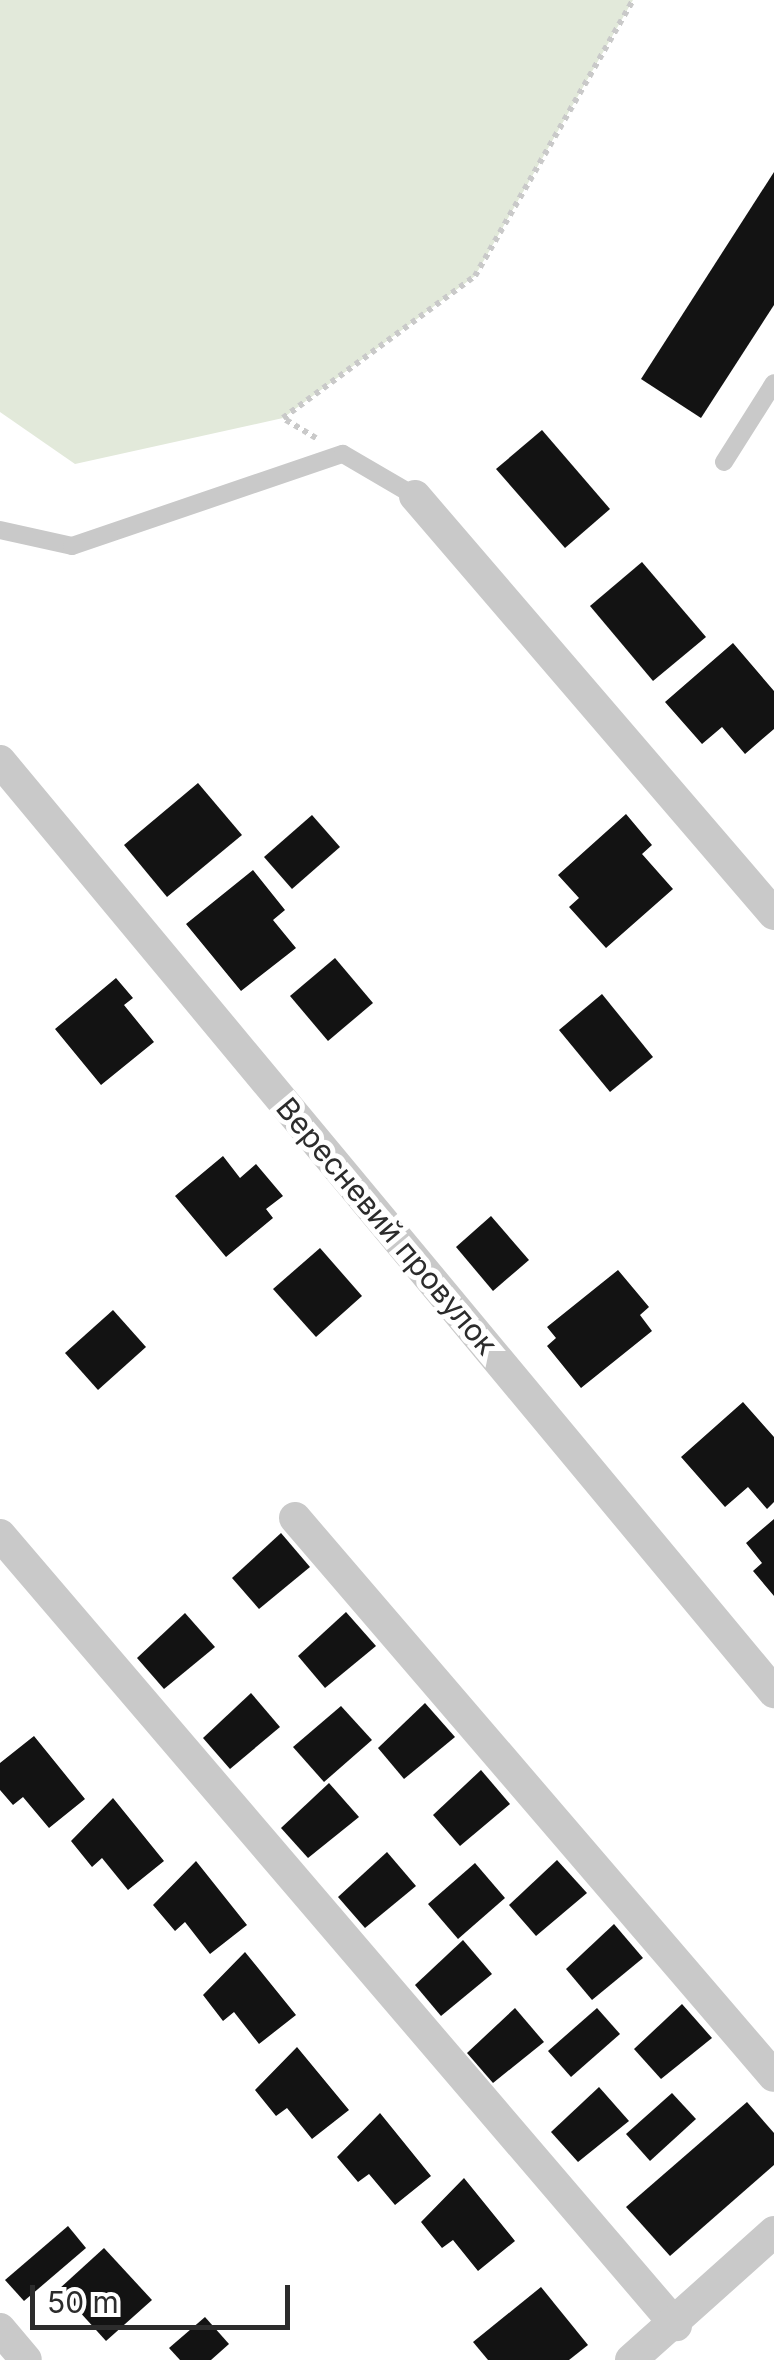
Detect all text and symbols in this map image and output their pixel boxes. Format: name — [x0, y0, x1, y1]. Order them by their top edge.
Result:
street label: Вересневий провулок — [269, 1090, 505, 1362]
scale bar — [35, 2265, 295, 2327]
text: 50 m — [47, 2284, 119, 2320]

